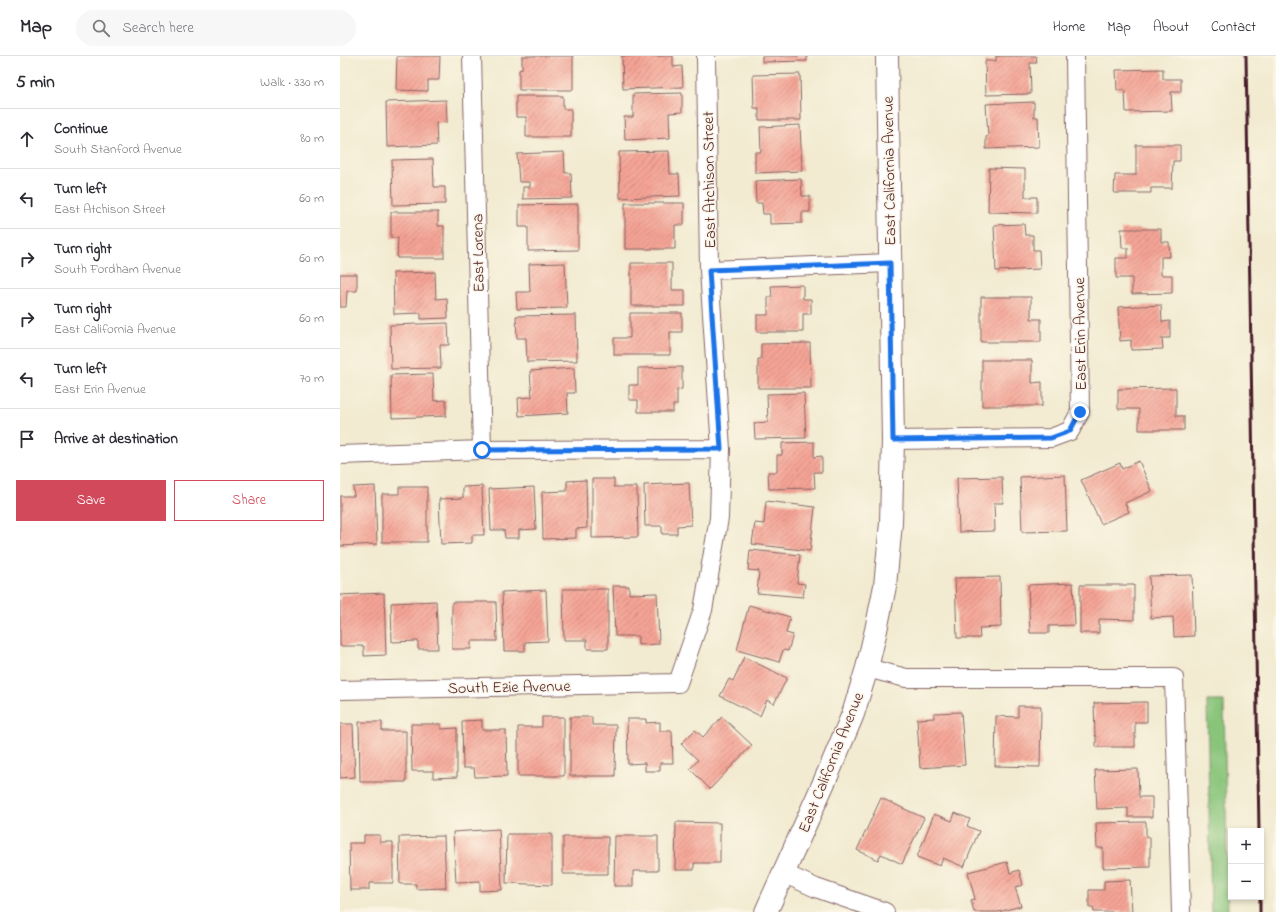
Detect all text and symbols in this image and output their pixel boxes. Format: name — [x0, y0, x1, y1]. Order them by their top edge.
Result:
search box — [76, 10, 356, 46]
text: Map — [20, 14, 52, 41]
icon: search — [90, 17, 112, 39]
text: Search here — [122, 17, 194, 39]
text: Home — [1053, 17, 1085, 38]
text: Map — [1107, 17, 1131, 38]
text: About — [1153, 17, 1189, 38]
text: Contact — [1211, 17, 1256, 38]
text: 5 min — [16, 70, 55, 95]
text: Walk · 330 m — [260, 73, 324, 92]
street label: East California Avenue — [877, 95, 903, 246]
street label: East Atchison Street — [697, 110, 723, 249]
text: Continue — [54, 118, 108, 140]
icon: ahead — [16, 128, 38, 150]
text: 80 m — [300, 129, 324, 148]
text: South Stanford Avenue — [54, 140, 182, 159]
text: Turn left — [54, 178, 107, 200]
icon: left — [16, 188, 38, 210]
text: 60 m — [299, 189, 324, 208]
text: East Atchison Street — [54, 200, 166, 219]
street label: East Lorena — [466, 213, 492, 293]
text: Turn right — [54, 238, 112, 260]
icon: right — [16, 248, 38, 270]
text: 60 m — [299, 249, 324, 268]
text: South Fordham Avenue — [54, 260, 181, 279]
street label: East Erin Avenue — [1068, 276, 1094, 391]
text: Turn right — [54, 298, 112, 320]
icon: right — [16, 308, 38, 330]
text: 60 m — [299, 309, 324, 328]
text: East California Avenue — [54, 320, 176, 339]
text: Turn left — [54, 358, 107, 380]
icon: left — [16, 368, 38, 390]
text: 70 m — [300, 369, 324, 388]
text: East Erin Avenue — [54, 380, 146, 399]
route end — [1071, 403, 1089, 421]
icon: arrive — [16, 428, 38, 450]
text: Arrive at destination — [54, 428, 178, 450]
route start — [473, 441, 491, 459]
button: Save — [16, 480, 166, 521]
button: Share — [174, 480, 324, 521]
street label: South Ezie Avenue — [447, 675, 572, 701]
street label: East California Avenue — [793, 688, 871, 837]
map controls — [1228, 828, 1264, 900]
button: + — [1228, 828, 1264, 864]
button: − — [1228, 864, 1264, 900]

